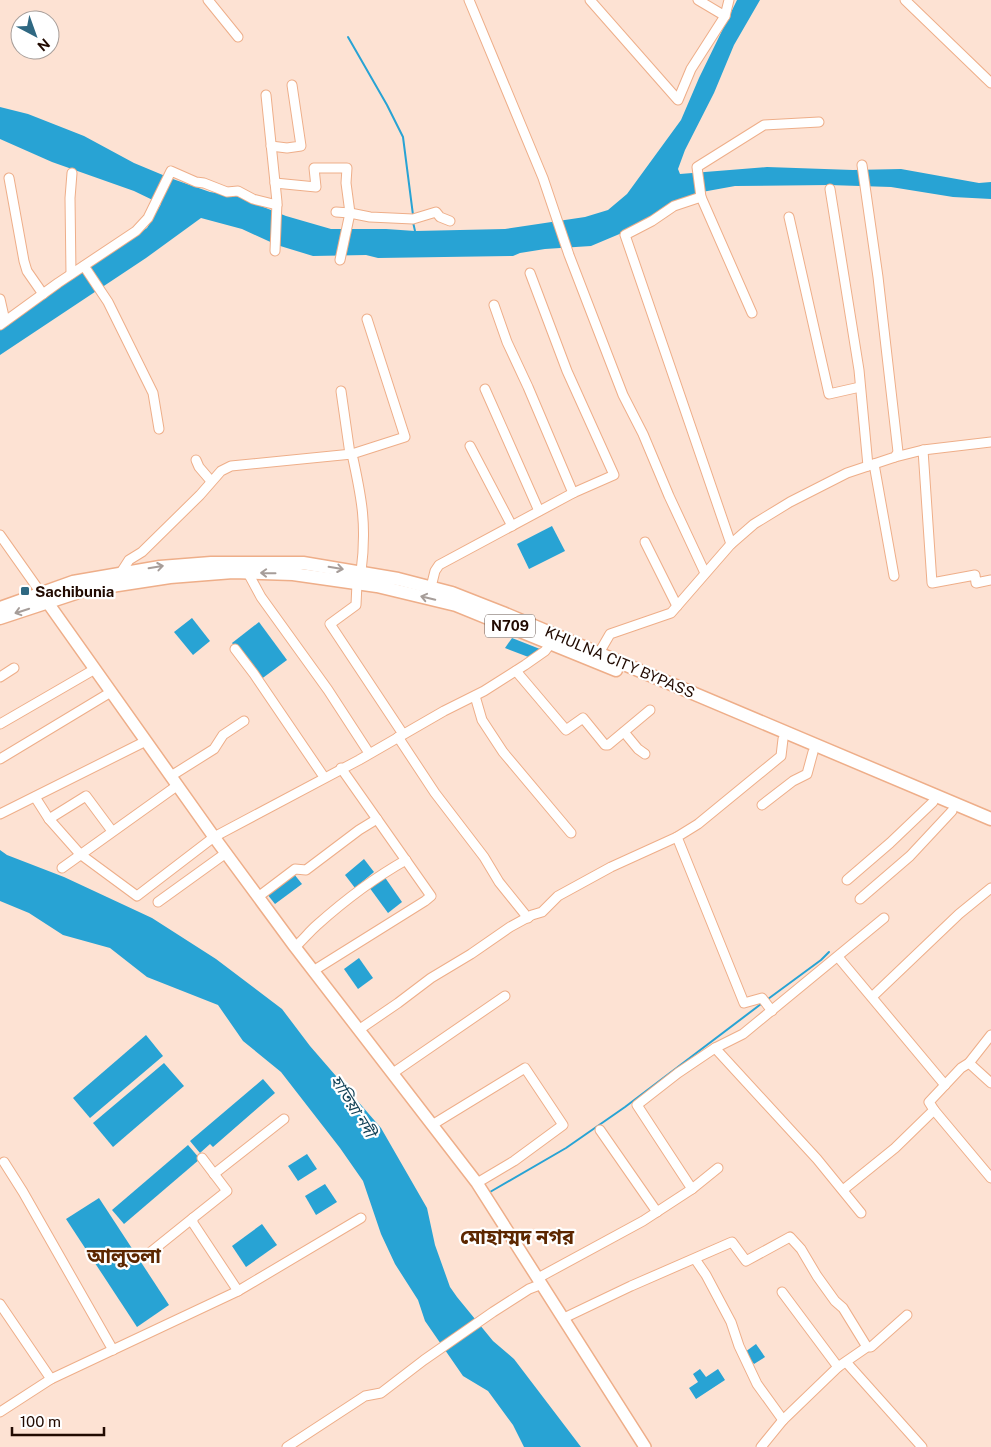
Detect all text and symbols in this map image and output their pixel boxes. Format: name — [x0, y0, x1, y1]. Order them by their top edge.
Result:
north arrow — [10, 10, 60, 60]
text: N — [34, 35, 53, 54]
one-way arrow — [148, 562, 164, 572]
one-way arrow — [327, 563, 343, 573]
one-way arrow — [260, 568, 276, 578]
place label: Sachibunia — [35, 583, 114, 600]
marker: Sachibunia — [19, 585, 31, 597]
one-way arrow — [421, 593, 437, 602]
one-way arrow — [15, 606, 31, 616]
road number: N709 — [485, 614, 535, 638]
street label: KHULNA CITY BYPASS — [543, 623, 697, 701]
water label: হাতিয়া নদী — [327, 1072, 381, 1143]
district label: মোহাম্মদ নগর — [460, 1225, 575, 1249]
district label: আলুতলা — [86, 1244, 161, 1268]
scale bar — [12, 1404, 105, 1436]
text: 100 m — [20, 1413, 61, 1430]

